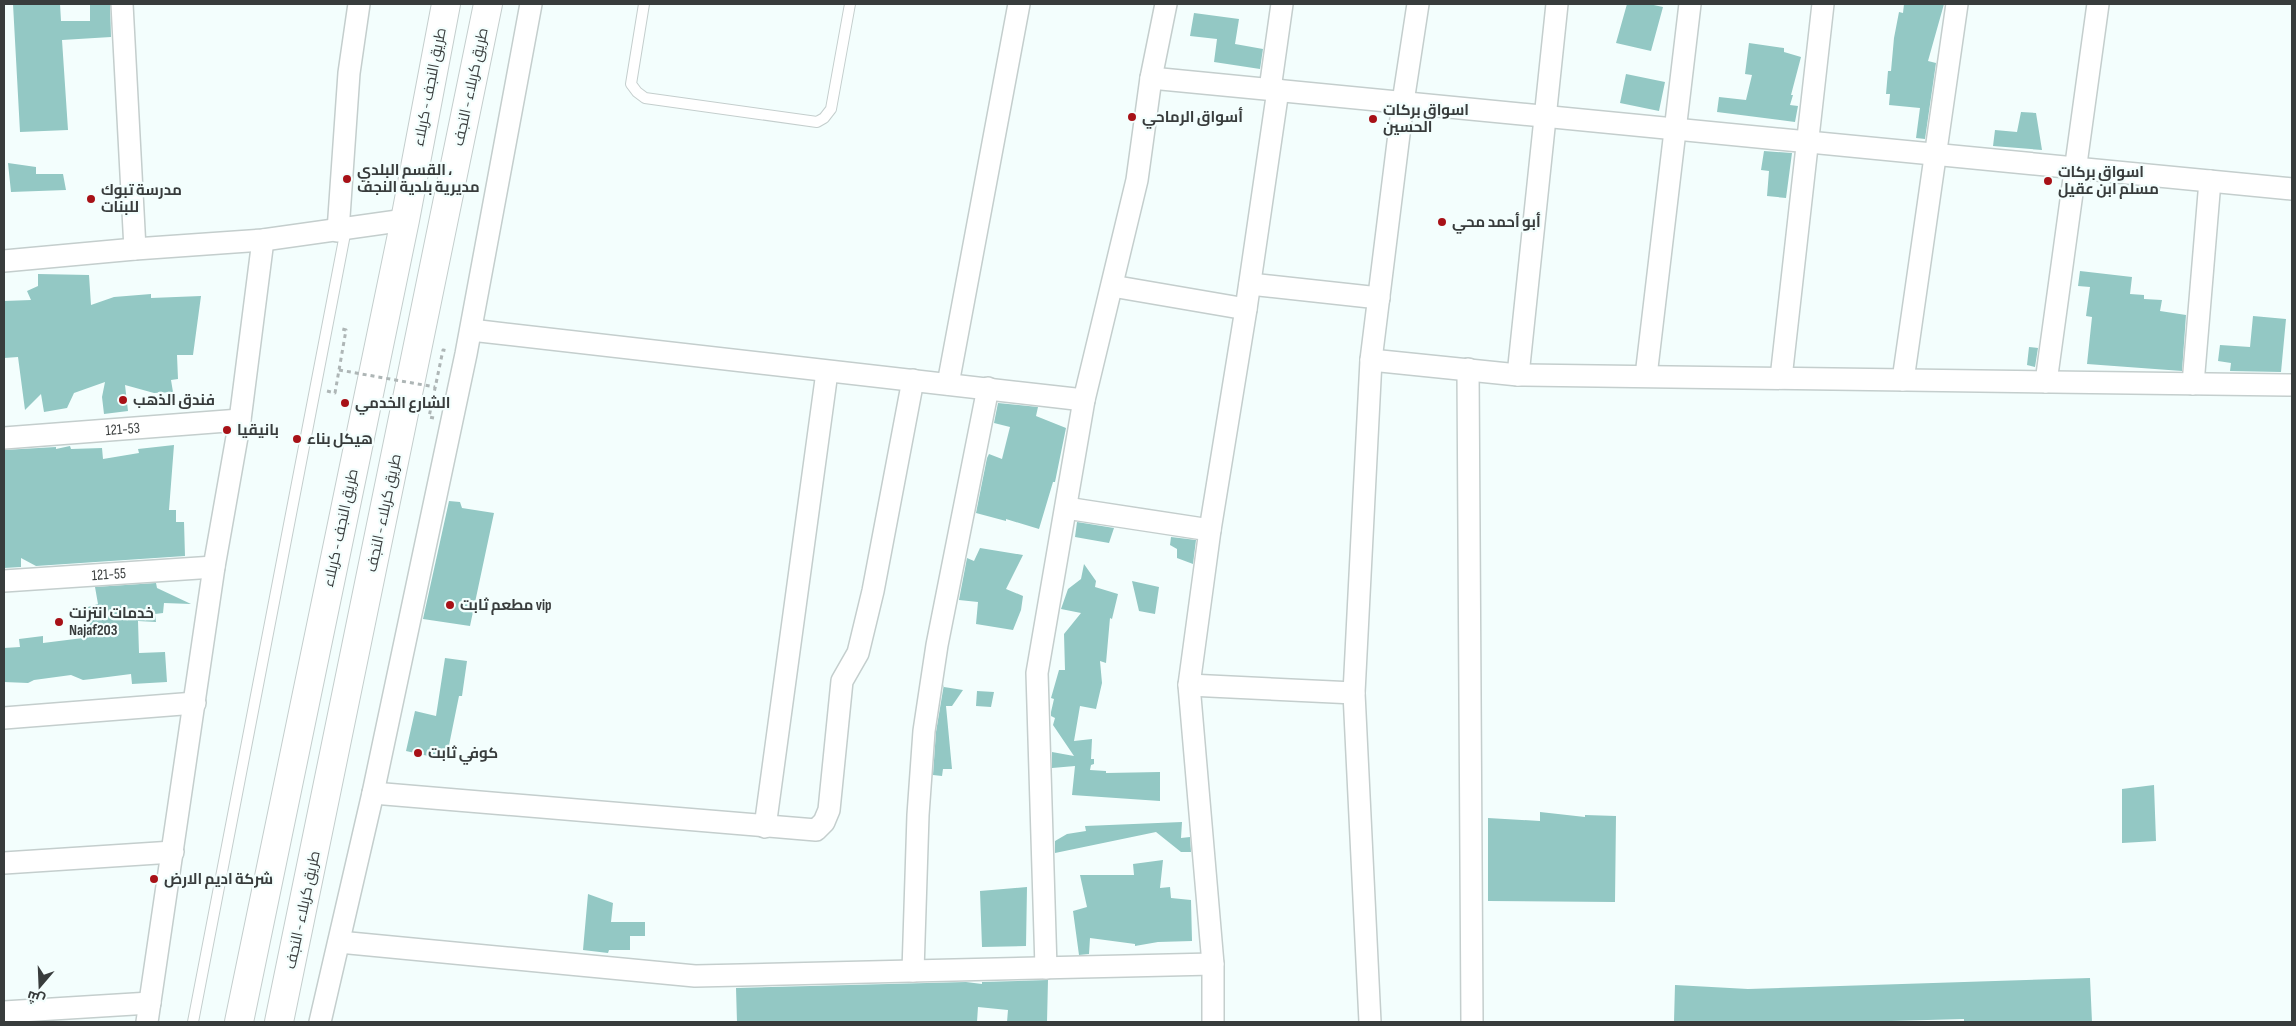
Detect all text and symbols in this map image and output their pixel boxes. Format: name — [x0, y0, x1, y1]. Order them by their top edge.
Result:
street label: طريق النجف - کربلاء — [409, 26, 451, 148]
street label: طريق کربلاء - النجف — [449, 26, 493, 148]
place label: اسواق بركات الحسين — [1383, 101, 1469, 137]
place label: أسواق الرماحي — [1142, 107, 1243, 129]
marker: أسواق الرماحي — [1126, 111, 1138, 123]
marker: اسواق بركات الحسين — [1367, 113, 1379, 125]
place label: القسم البلدي ، مديرية بلدية النجف — [357, 161, 480, 197]
place label: اسواق بركات مسلم ابن عقيل — [2058, 163, 2159, 199]
marker: القسم البلدي ، مديرية بلدية النجف — [341, 173, 353, 185]
marker: اسواق بركات مسلم ابن عقيل — [2042, 175, 2054, 187]
place label: مدرسة تبوك للبنات — [101, 181, 182, 217]
marker: مدرسة تبوك للبنات — [85, 193, 97, 205]
place label: أبو أحمد محي — [1452, 212, 1541, 234]
marker: أبو أحمد محي — [1436, 216, 1448, 228]
place label: فندق الذهب — [133, 391, 215, 410]
marker: فندق الذهب — [117, 394, 129, 406]
place label: الشارع الخدمي — [355, 394, 450, 415]
marker: الشارع الخدمي — [339, 397, 351, 409]
street label: 121-53 — [105, 418, 141, 440]
place label: بانيقيا — [237, 421, 279, 440]
marker: بانيقيا — [221, 424, 233, 436]
place label: هيكل بناء — [307, 430, 373, 449]
marker: هيكل بناء — [291, 433, 303, 445]
street label: طريق کربلاء - النجف — [362, 452, 406, 574]
street label: طريق النجف - کربلاء — [319, 467, 363, 589]
street label: 121-55 — [91, 563, 127, 585]
place label: مطعم ثابت vip — [460, 596, 551, 615]
marker: مطعم ثابت vip — [444, 599, 456, 611]
place label: خدمات انترنت Najaf203 — [69, 604, 154, 640]
marker: خدمات انترنت Najaf203 — [53, 616, 65, 628]
place label: كوفي ثابت — [428, 744, 498, 765]
marker: كوفي ثابت — [412, 747, 424, 759]
street label: طريق کربلاء - النجف — [281, 849, 325, 971]
place label: شركة اديم الارض — [164, 870, 273, 889]
marker: شركة اديم الارض — [148, 873, 160, 885]
north arrow — [15, 961, 65, 1011]
text: ش — [25, 987, 47, 1009]

